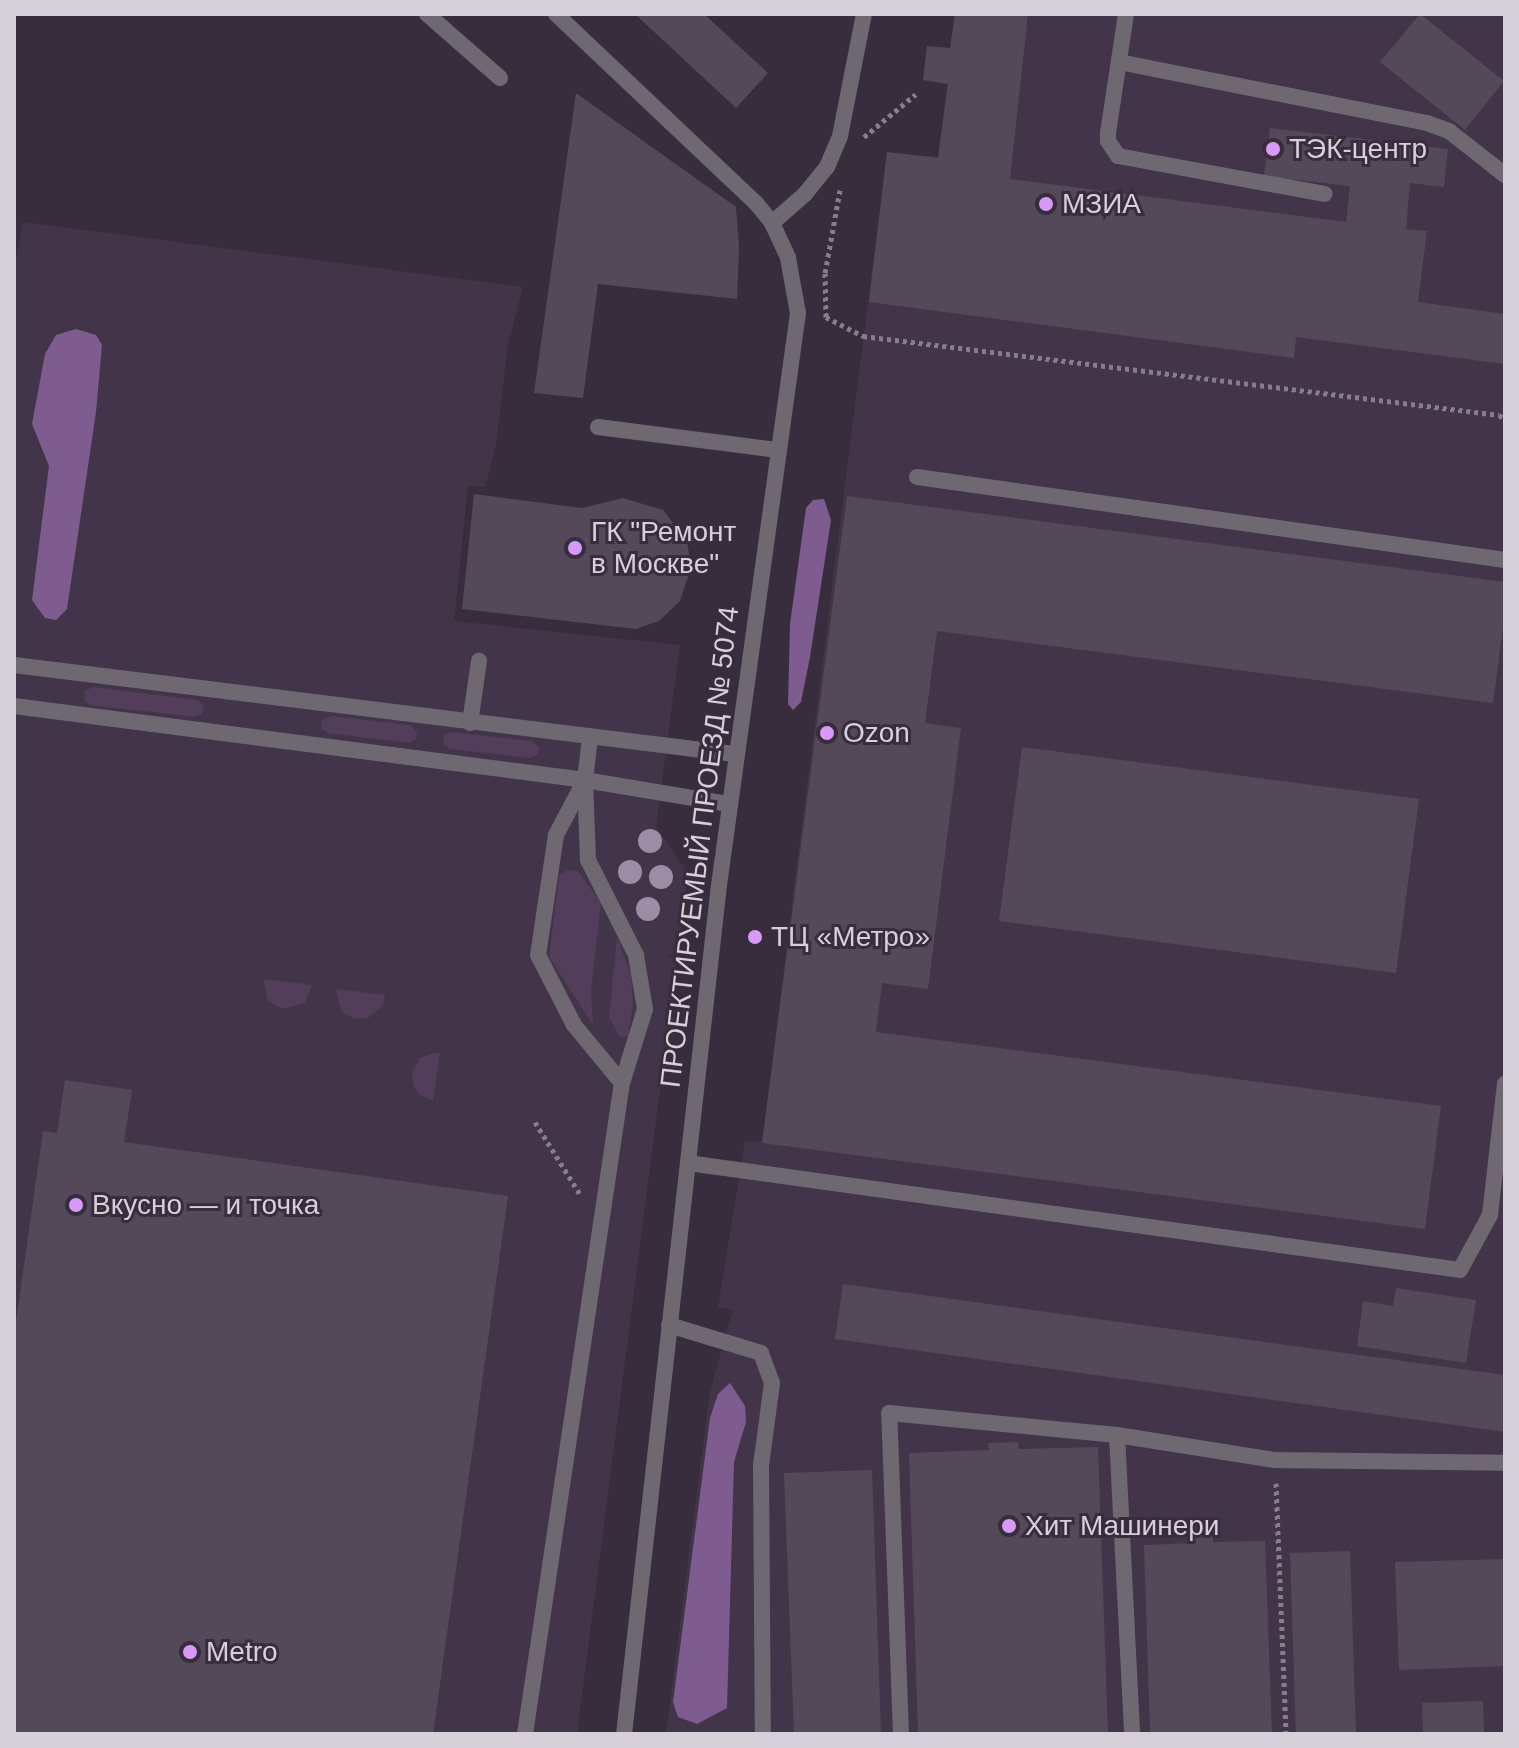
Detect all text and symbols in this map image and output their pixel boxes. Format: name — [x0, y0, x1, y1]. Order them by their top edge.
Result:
place label: ТЭК-центр — [1289, 132, 1427, 166]
marker: ТЭК-центр — [1264, 140, 1282, 158]
place label: МЗИА — [1062, 187, 1141, 221]
marker: МЗИА — [1037, 195, 1055, 213]
place label: ГК "Ремонт в Москве" — [591, 515, 736, 581]
marker: ГК "Ремонт в Москве" — [566, 539, 584, 557]
street label: ПРОЕКТИРУЕМЫЙ ПРОЕЗД № 5074 — [654, 605, 746, 1089]
place label: Ozon — [843, 716, 910, 750]
marker: Ozon — [818, 724, 836, 742]
place label: ТЦ «Метро» — [771, 920, 930, 954]
marker: ТЦ «Метро» — [746, 928, 764, 946]
place label: Вкусно — и точка — [92, 1188, 319, 1222]
marker: Вкусно — и точка — [67, 1196, 85, 1214]
place label: Хит Машинери — [1025, 1509, 1219, 1543]
marker: Хит Машинери — [1000, 1517, 1018, 1535]
place label: Metro — [206, 1635, 278, 1669]
marker: Metro — [181, 1643, 199, 1661]

